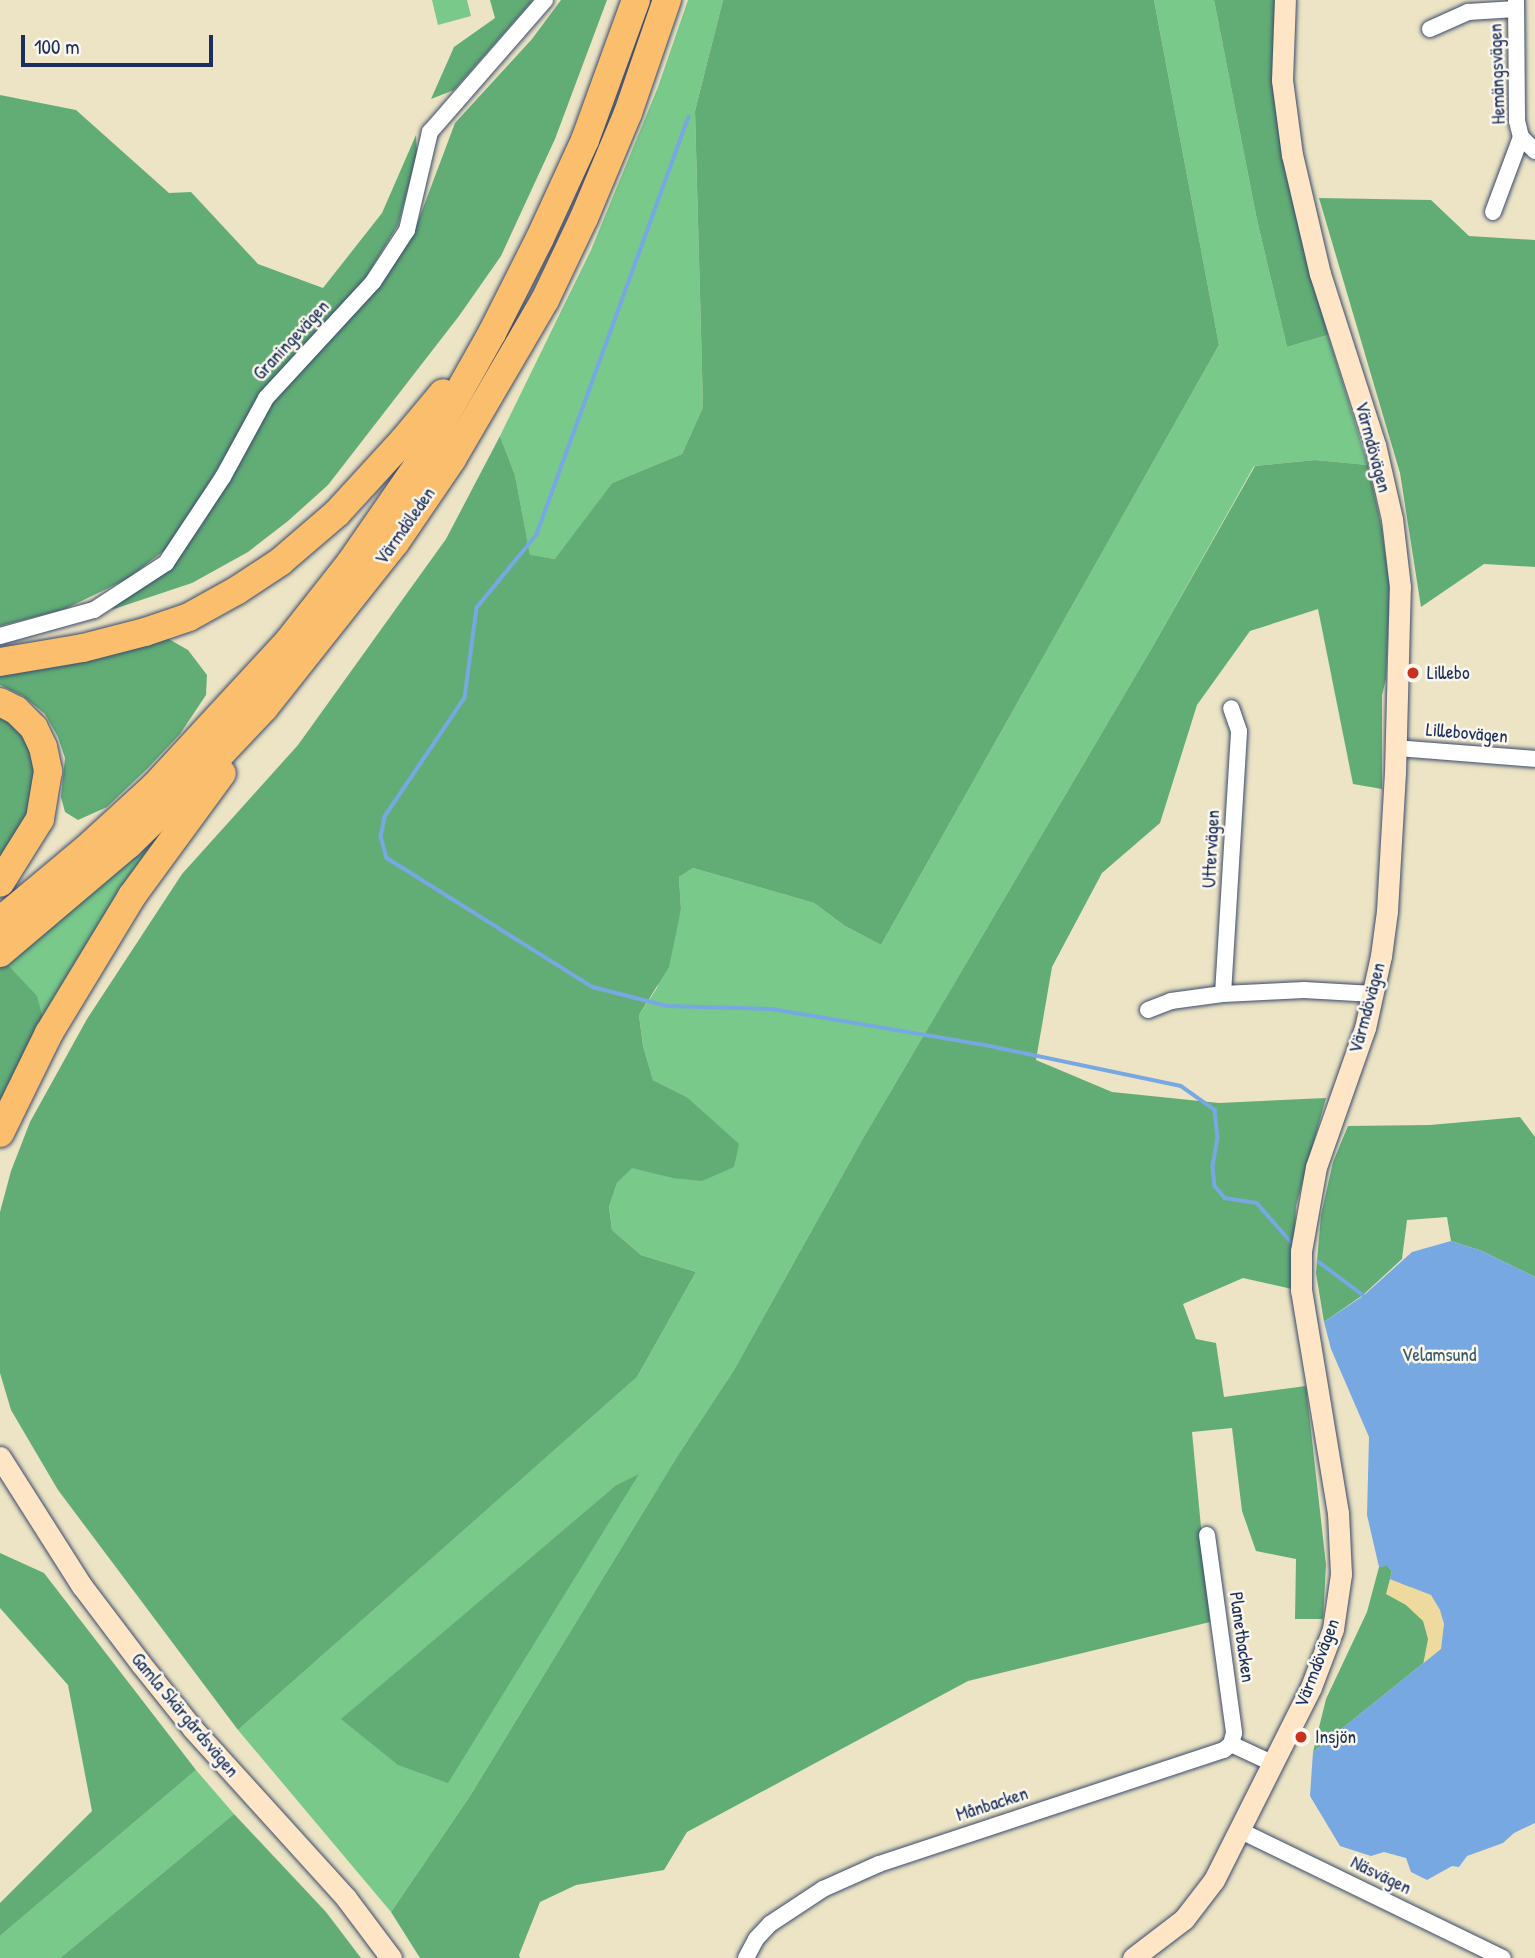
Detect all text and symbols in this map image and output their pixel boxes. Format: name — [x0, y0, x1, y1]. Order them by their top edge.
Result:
scale bar — [24, 21, 217, 65]
street label: Hemängsvägen — [1484, 23, 1510, 125]
text: 100 m — [34, 32, 80, 61]
street label: Graningevägen — [248, 295, 334, 385]
street label: Värmdövägen — [1350, 399, 1396, 495]
street label: Värmdöleden — [370, 483, 440, 569]
place label: Lillebo — [1427, 662, 1470, 684]
marker: Lillebo — [1405, 665, 1421, 681]
street label: Lillebovägen — [1425, 718, 1509, 748]
street label: Uttervägen — [1198, 809, 1224, 889]
street label: Värmdövägen — [1344, 960, 1390, 1056]
park label: Velamsund — [1402, 1344, 1476, 1366]
street label: Planetbacken — [1224, 1590, 1260, 1684]
street label: Värmdövägen — [1290, 1615, 1344, 1711]
street label: Gamla Skärgårdsvägen — [126, 1648, 244, 1782]
place label: Insjön — [1315, 1726, 1356, 1748]
marker: Insjön — [1293, 1729, 1309, 1745]
street label: Månbacken — [953, 1782, 1031, 1826]
street label: Näsvägen — [1347, 1851, 1415, 1899]

